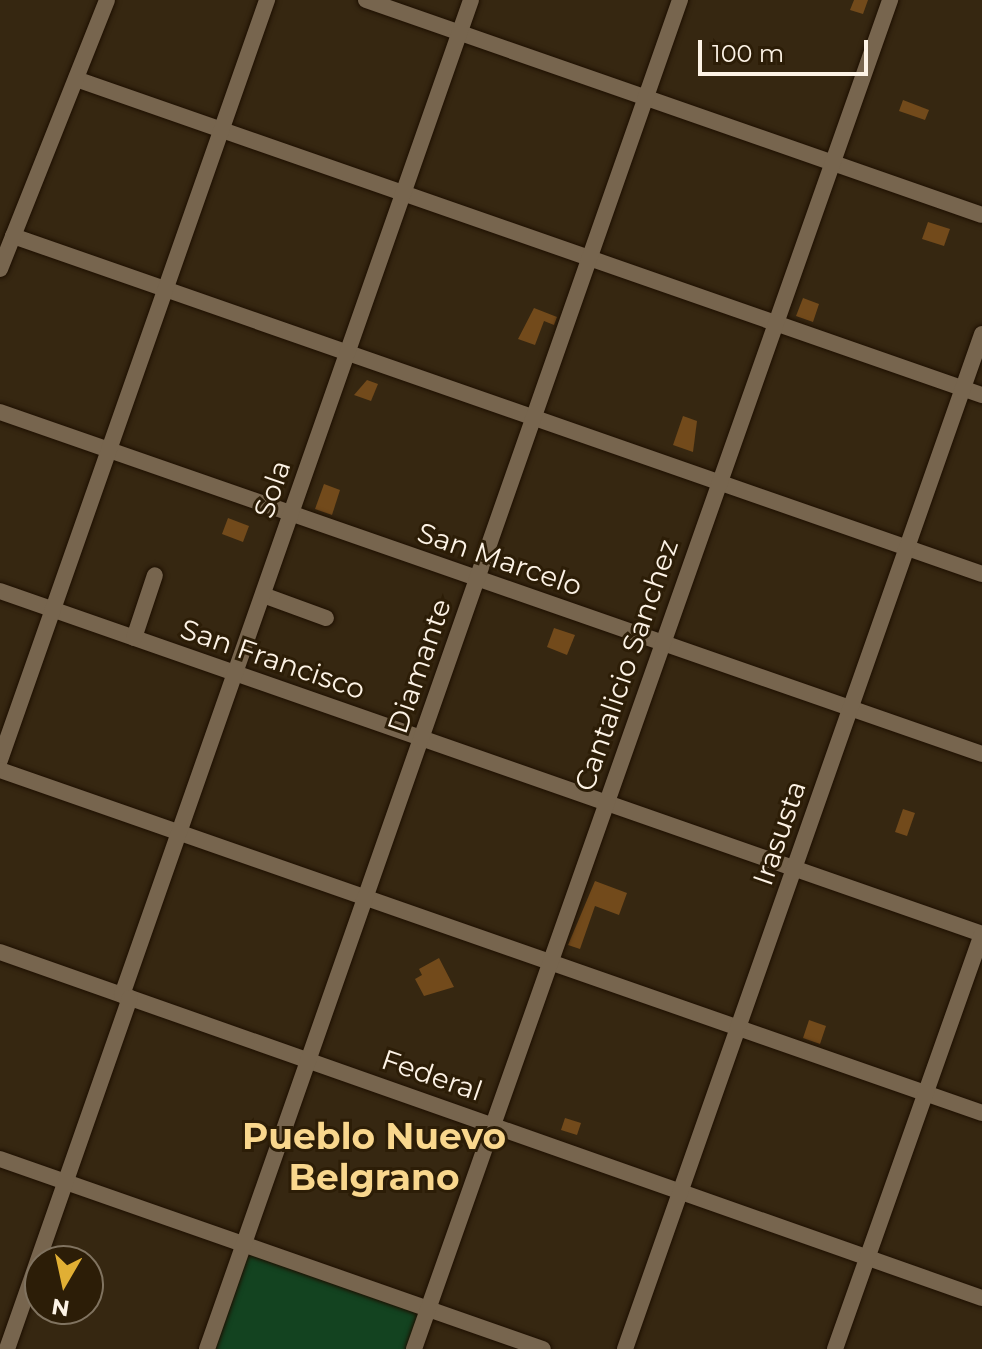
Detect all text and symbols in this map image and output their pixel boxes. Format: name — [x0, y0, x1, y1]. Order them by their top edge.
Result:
scale bar — [702, 24, 872, 74]
text: 100 m — [712, 39, 784, 68]
street label: Sola — [247, 456, 297, 522]
street label: San Marcelo — [413, 515, 587, 603]
street label: Cantalicio Sanchez — [567, 535, 685, 795]
street label: Diamante — [380, 594, 458, 738]
street label: San Francisco — [176, 612, 370, 706]
street label: Irasusta — [745, 776, 813, 890]
street label: Federal — [377, 1042, 487, 1108]
district label: Pueblo Nuevo Belgrano — [242, 1114, 506, 1199]
north arrow — [24, 1245, 104, 1325]
text: N — [50, 1292, 71, 1322]

